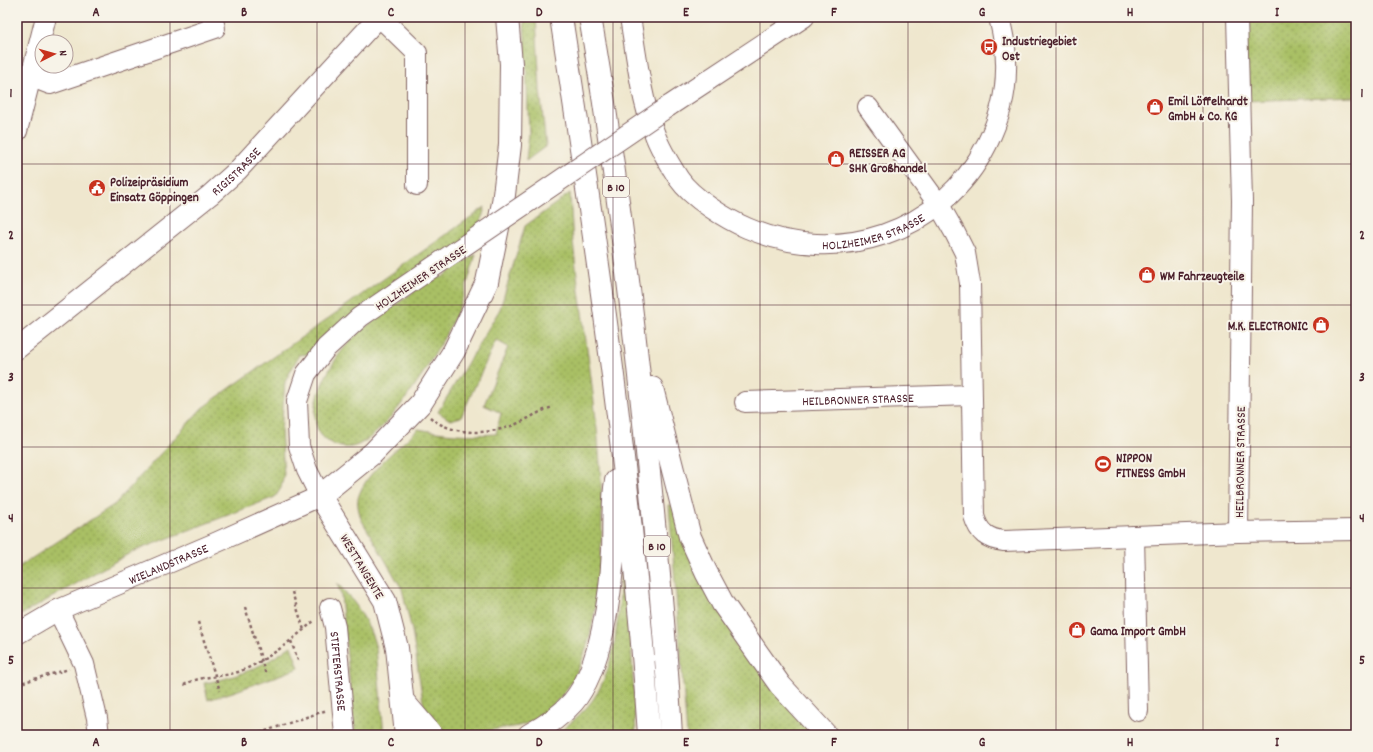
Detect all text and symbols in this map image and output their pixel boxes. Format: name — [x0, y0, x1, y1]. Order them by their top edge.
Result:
text: A — [92, 4, 100, 23]
text: B — [241, 4, 247, 23]
text: C — [388, 4, 395, 23]
text: D — [536, 4, 543, 23]
text: E — [683, 4, 690, 23]
text: F — [831, 4, 837, 23]
text: G — [979, 4, 986, 23]
text: H — [1127, 4, 1134, 23]
text: I — [1275, 4, 1280, 23]
place label: Industriegebiet Ost — [1002, 33, 1077, 67]
north arrow — [34, 34, 74, 74]
bus stop icon: Industriegebiet Ost — [979, 37, 999, 57]
text: N — [54, 50, 70, 57]
text: 1 — [10, 85, 13, 104]
text: 1 — [1361, 85, 1364, 104]
place label: Emil Löffelhardt GmbH & Co. KG — [1168, 93, 1248, 127]
shop icon: Emil Löffelhardt GmbH & Co. KG — [1145, 97, 1165, 117]
street label: RIGISTRASSE — [208, 144, 266, 201]
place label: REISSER AG SHK Großhandel — [849, 145, 928, 179]
shop icon: REISSER AG SHK Großhandel — [826, 149, 846, 169]
place label: Polizeipräsidium Einsatz Göppingen — [110, 174, 199, 208]
road number: B 10 — [603, 177, 629, 197]
public building icon: Polizeipräsidium Einsatz Göppingen — [87, 178, 107, 198]
street label: HOLZHEIMER STRASSE — [822, 210, 929, 256]
text: 2 — [8, 227, 14, 246]
text: 2 — [1359, 227, 1365, 246]
street label: HOLZHEIMER STRASSE — [372, 241, 471, 317]
shop icon: WM Fahrzeugteile — [1137, 265, 1157, 285]
place label: WM Fahrzeugteile — [1160, 268, 1245, 287]
shop icon: M.K. ELECTRONIC — [1311, 315, 1331, 335]
place label: M.K. ELECTRONIC — [1228, 318, 1309, 337]
text: 3 — [8, 369, 14, 388]
text: 3 — [1359, 369, 1365, 388]
street label: HEILBRONNER STRASSE — [802, 390, 914, 412]
street label: HEILBRONNER STRASSE — [1231, 406, 1252, 518]
place label: NIPPON FITNESS GmbH — [1116, 450, 1186, 484]
sports icon: NIPPON FITNESS GmbH — [1093, 454, 1113, 474]
text: 4 — [8, 510, 14, 529]
text: 4 — [1359, 510, 1365, 529]
street label: WESTTANGENTE — [334, 531, 388, 604]
road number: B 10 — [644, 536, 670, 556]
street label: WIELANDSTRASSE — [126, 540, 212, 591]
shop icon: Gama Import GmbH — [1067, 620, 1087, 640]
place label: Gama Import GmbH — [1090, 623, 1186, 642]
street label: STIFTERSTRASSE — [323, 631, 350, 712]
text: 5 — [8, 652, 14, 671]
text: 5 — [1359, 652, 1365, 671]
text: A — [92, 734, 100, 752]
text: B — [241, 734, 247, 752]
text: C — [388, 734, 395, 752]
text: D — [536, 734, 543, 752]
text: E — [683, 734, 690, 752]
text: F — [831, 734, 837, 752]
text: G — [979, 734, 986, 752]
text: H — [1127, 734, 1134, 752]
text: I — [1275, 734, 1280, 752]

